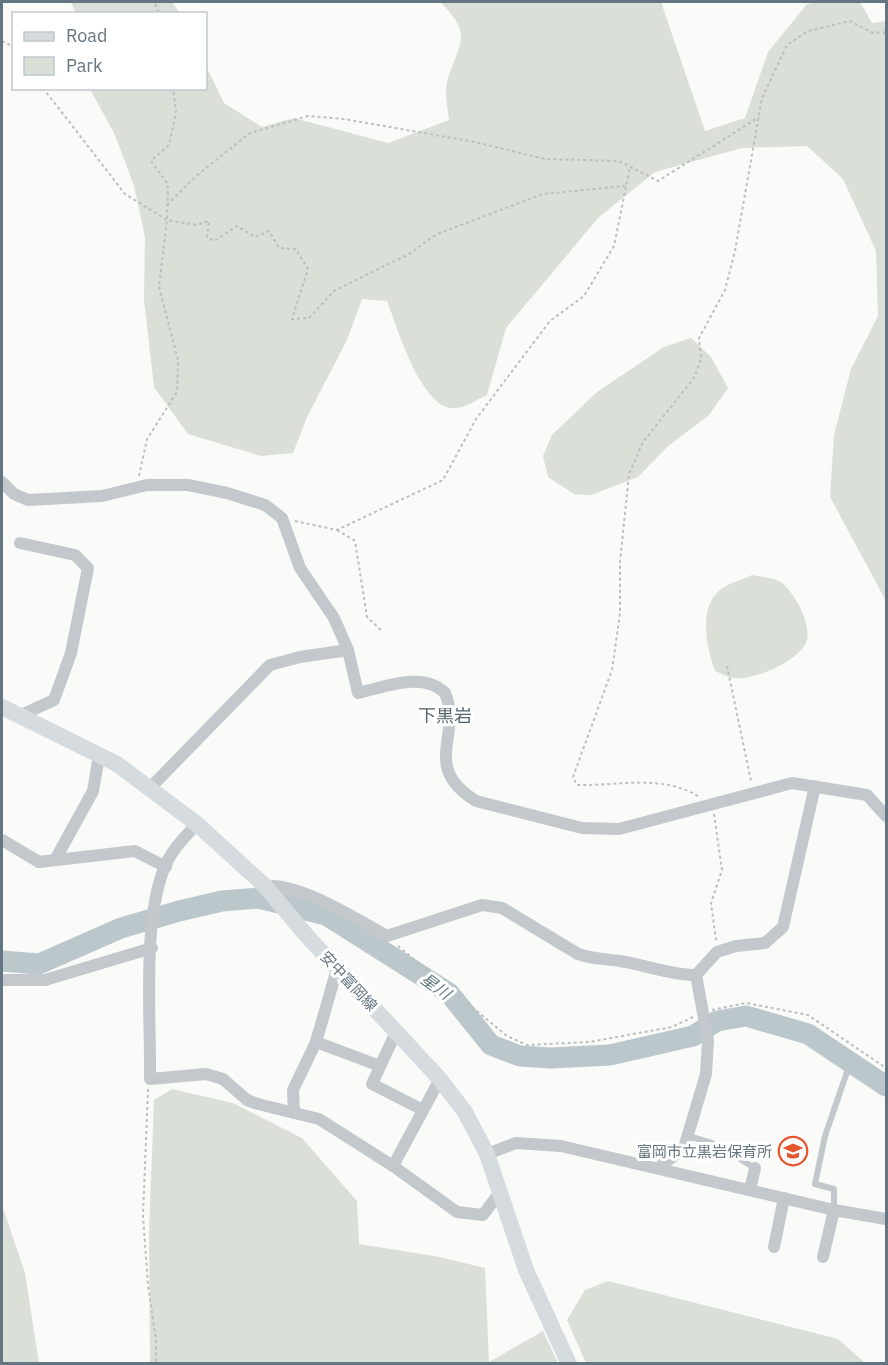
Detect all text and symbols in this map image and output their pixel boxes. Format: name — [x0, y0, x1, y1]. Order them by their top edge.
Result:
legend — [12, 12, 207, 90]
text: Road — [66, 24, 107, 47]
text: Park — [66, 54, 103, 77]
district label: 下黒岩 — [418, 704, 472, 727]
street label: 安中富岡線 — [316, 947, 382, 1015]
water label: 星川 — [417, 969, 456, 1005]
school or university icon: 富岡市立黒岩保育所 — [777, 1135, 809, 1167]
place label: 富岡市立黒岩保育所 — [637, 1142, 772, 1161]

